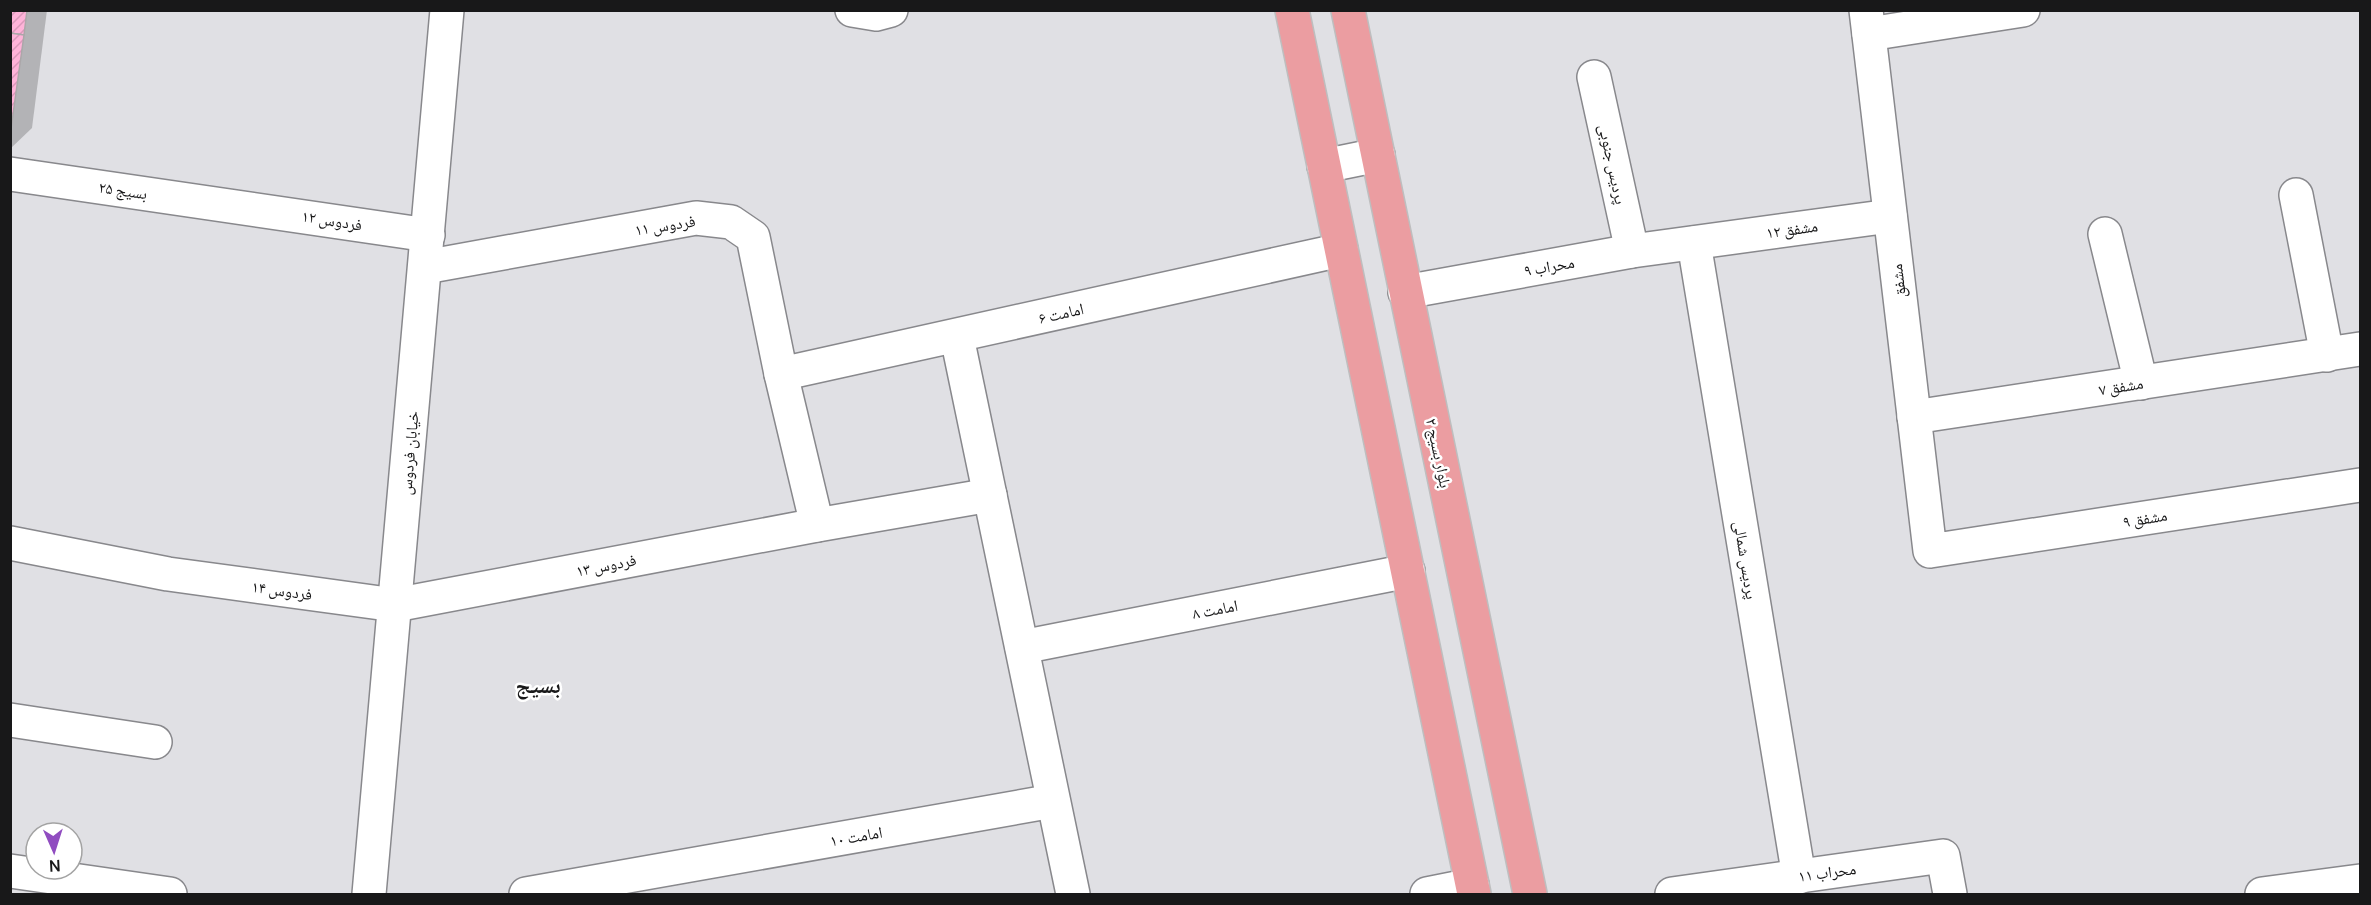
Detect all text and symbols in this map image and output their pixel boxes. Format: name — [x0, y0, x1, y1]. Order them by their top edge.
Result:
street label: پردیس جنوبی — [1594, 122, 1632, 206]
street label: ۲۵ بسیج — [97, 176, 149, 204]
street label: فردوس ۱۲ — [300, 204, 364, 236]
street label: فردوس ۱۱ — [633, 209, 697, 241]
street label: مشفق ۱۲ — [1765, 214, 1819, 244]
street label: محراب ۹ — [1522, 251, 1576, 281]
street label: مشفق — [1885, 263, 1911, 299]
street label: امامت ۶ — [1036, 297, 1086, 329]
street label: مشفق ۷ — [2097, 372, 2145, 400]
street label: خیابان فردوس — [394, 410, 424, 496]
street label: بلوار بسیج ۲ — [1421, 416, 1457, 490]
street label: مشفق ۹ — [2121, 504, 2169, 532]
street label: پردیس شمالی — [1729, 519, 1763, 601]
street label: فردوس ۱۳ — [574, 548, 638, 582]
street label: فردوس ۱۴ — [250, 575, 314, 605]
street label: امامت ۸ — [1190, 594, 1240, 624]
district label: بسیج — [515, 670, 561, 700]
north arrow — [24, 821, 84, 881]
street label: امامت ۱۰ — [828, 821, 884, 851]
text: N — [48, 855, 61, 877]
street label: محراب ۱۱ — [1797, 857, 1857, 887]

